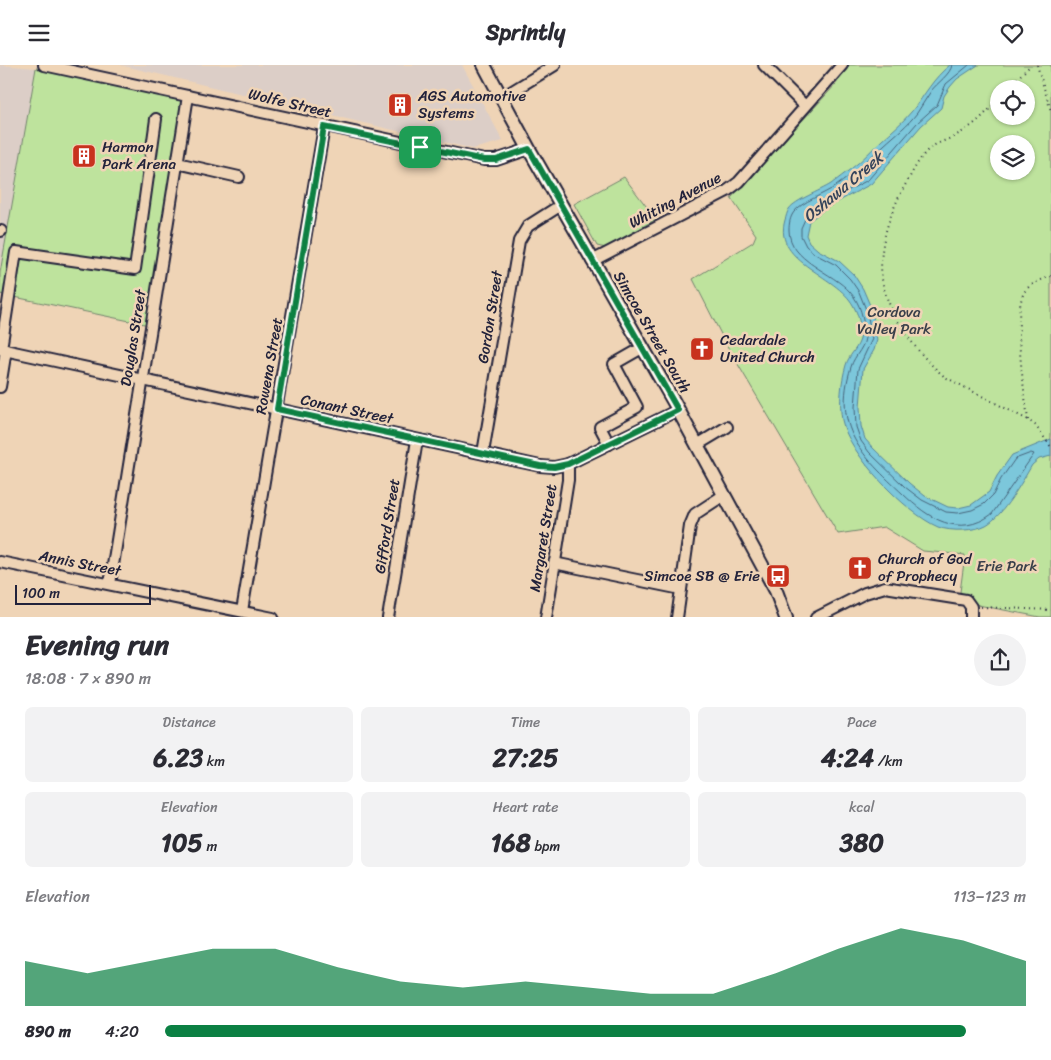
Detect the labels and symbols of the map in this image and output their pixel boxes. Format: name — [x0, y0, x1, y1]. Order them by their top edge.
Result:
street label: Wolfe Street — [246, 81, 335, 125]
place label: AGS Automotive Systems — [417, 83, 527, 126]
building icon: AGS Automotive Systems — [387, 92, 413, 118]
pin — [399, 126, 441, 168]
place label: Harmon Park Arena — [102, 134, 176, 177]
building icon: Harmon Park Arena — [71, 143, 97, 169]
water label: Oshawa Creek — [796, 143, 892, 230]
street label: Whiting Avenue — [624, 164, 726, 235]
street label: Simcoe Street South — [606, 266, 698, 398]
street label: Gordon Street — [470, 268, 510, 365]
street label: Douglas Street — [113, 287, 154, 388]
park label: Cordova Valley Park — [857, 299, 931, 342]
street label: Rowena Street — [248, 315, 290, 416]
place label: Cedardale United Church — [720, 327, 815, 370]
church icon: Cedardale United Church — [689, 336, 715, 362]
street label: Conant Street — [298, 386, 397, 432]
street label: Gifford Street — [367, 476, 407, 575]
street label: Margaret Street — [522, 482, 564, 594]
street label: Annis Street — [36, 542, 124, 584]
place label: Church of God of Prophecy — [878, 546, 972, 589]
park label: Erie Park — [977, 553, 1038, 579]
church icon: Church of God of Prophecy — [847, 555, 873, 581]
place label: Simcoe SB @ Erie — [644, 563, 760, 589]
bus stop icon: Simcoe SB @ Erie — [765, 563, 791, 589]
scale bar — [15, 583, 151, 606]

